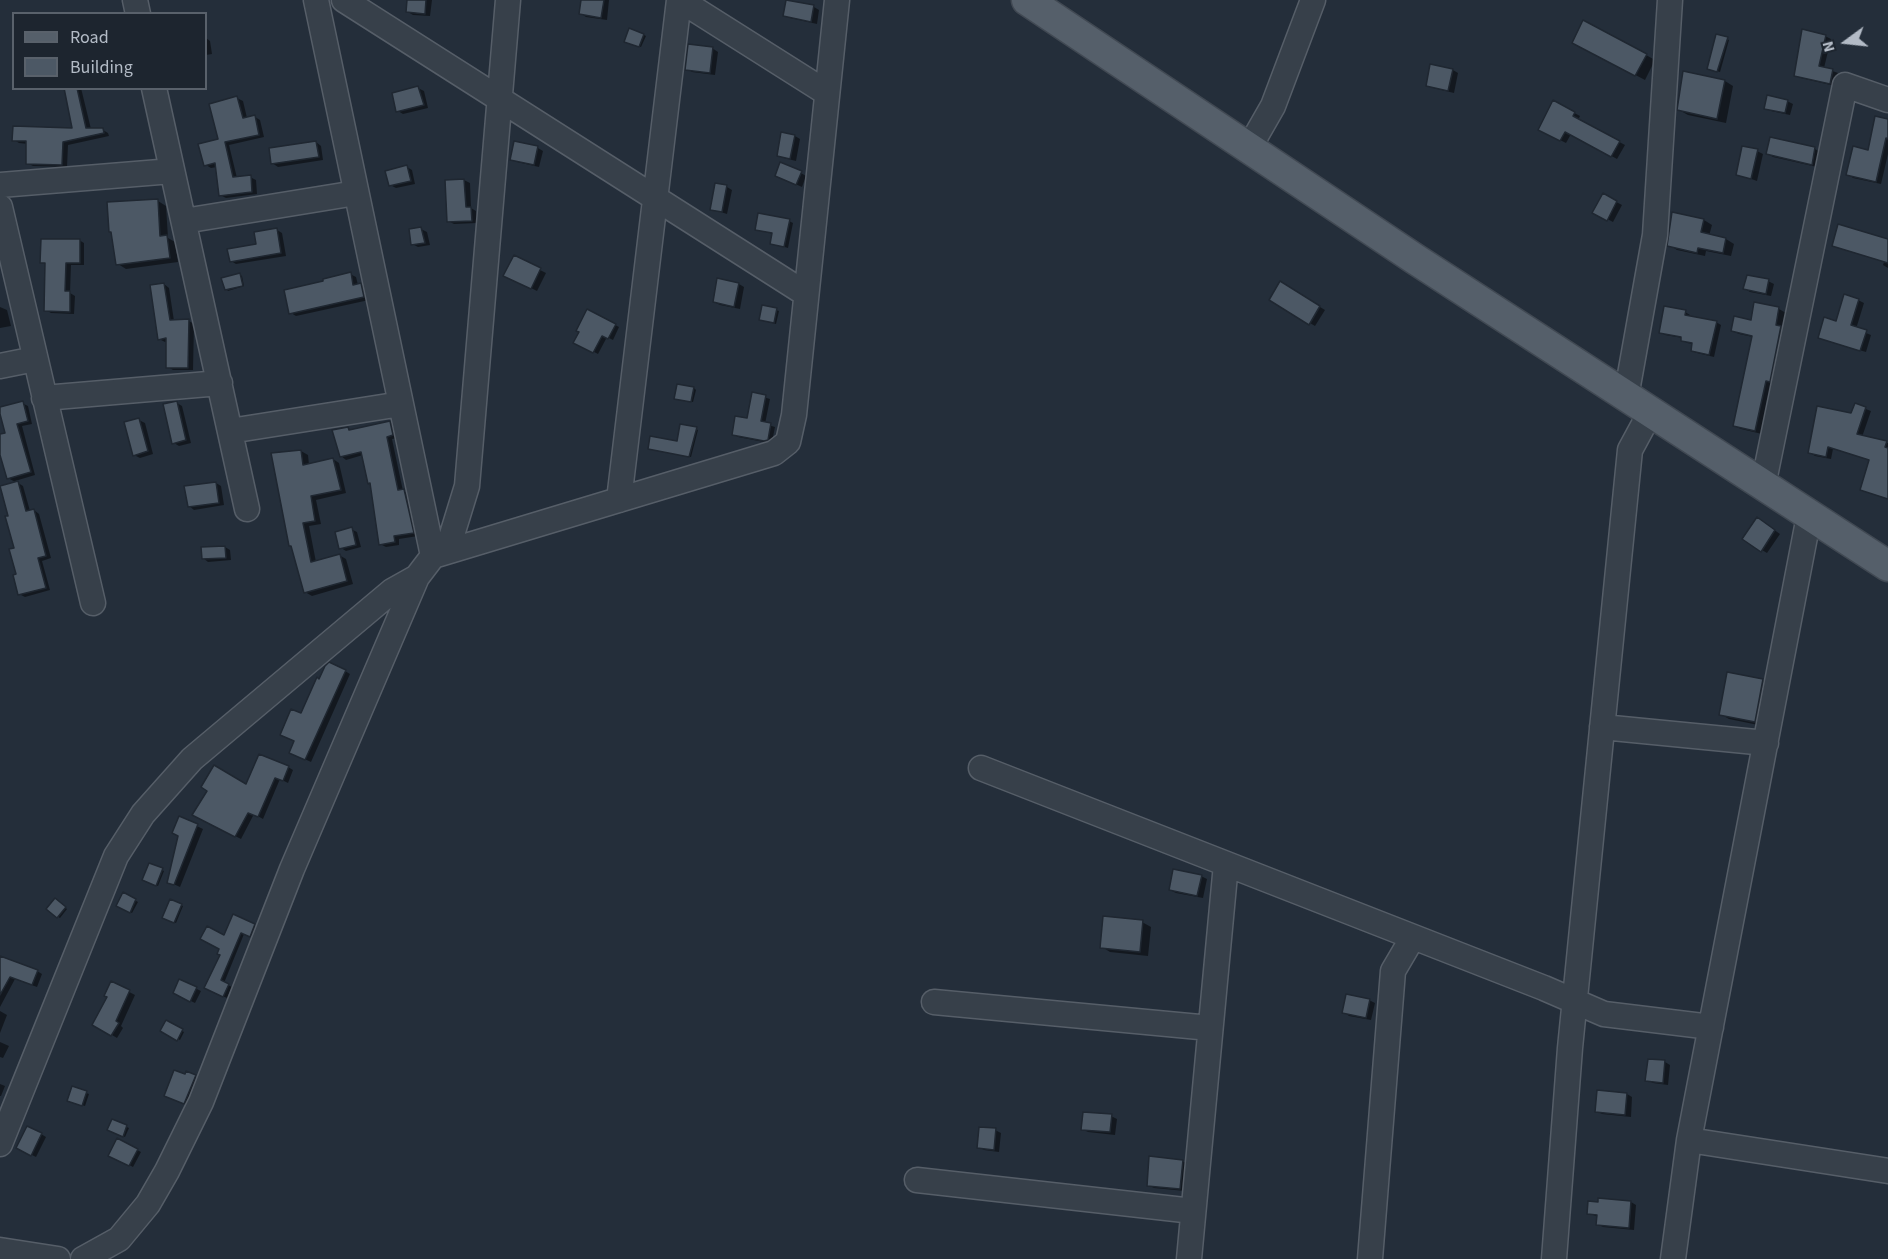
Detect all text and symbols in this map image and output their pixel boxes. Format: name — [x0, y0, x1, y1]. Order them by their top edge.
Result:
legend — [12, 12, 207, 90]
north arrow — [1816, 12, 1876, 72]
text: Road — [70, 25, 109, 50]
text: N — [1817, 39, 1841, 55]
text: Building — [70, 55, 133, 80]

